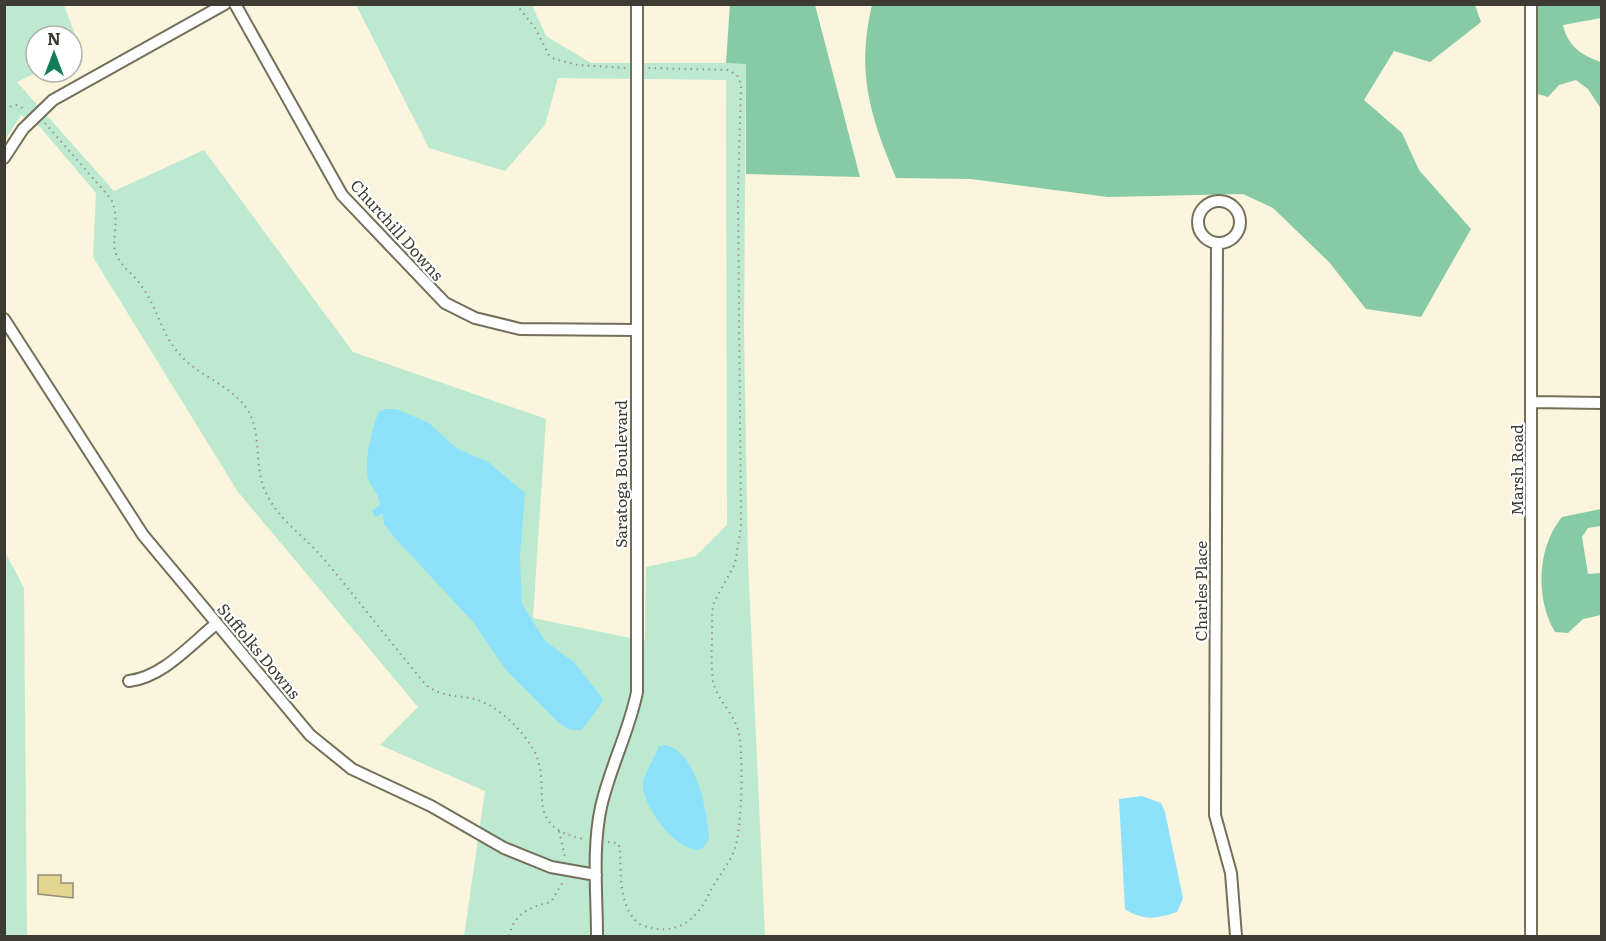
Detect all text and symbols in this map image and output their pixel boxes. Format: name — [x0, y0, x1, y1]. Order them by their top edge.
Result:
north arrow — [24, 24, 84, 84]
text: N — [47, 26, 61, 50]
street label: Churchill Downs — [346, 173, 450, 285]
street label: Saratoga Boulevard — [608, 400, 632, 548]
street label: Marsh Road — [1504, 424, 1528, 516]
street label: Charles Place — [1188, 541, 1212, 641]
street label: Suffolks Downs — [213, 597, 307, 703]

